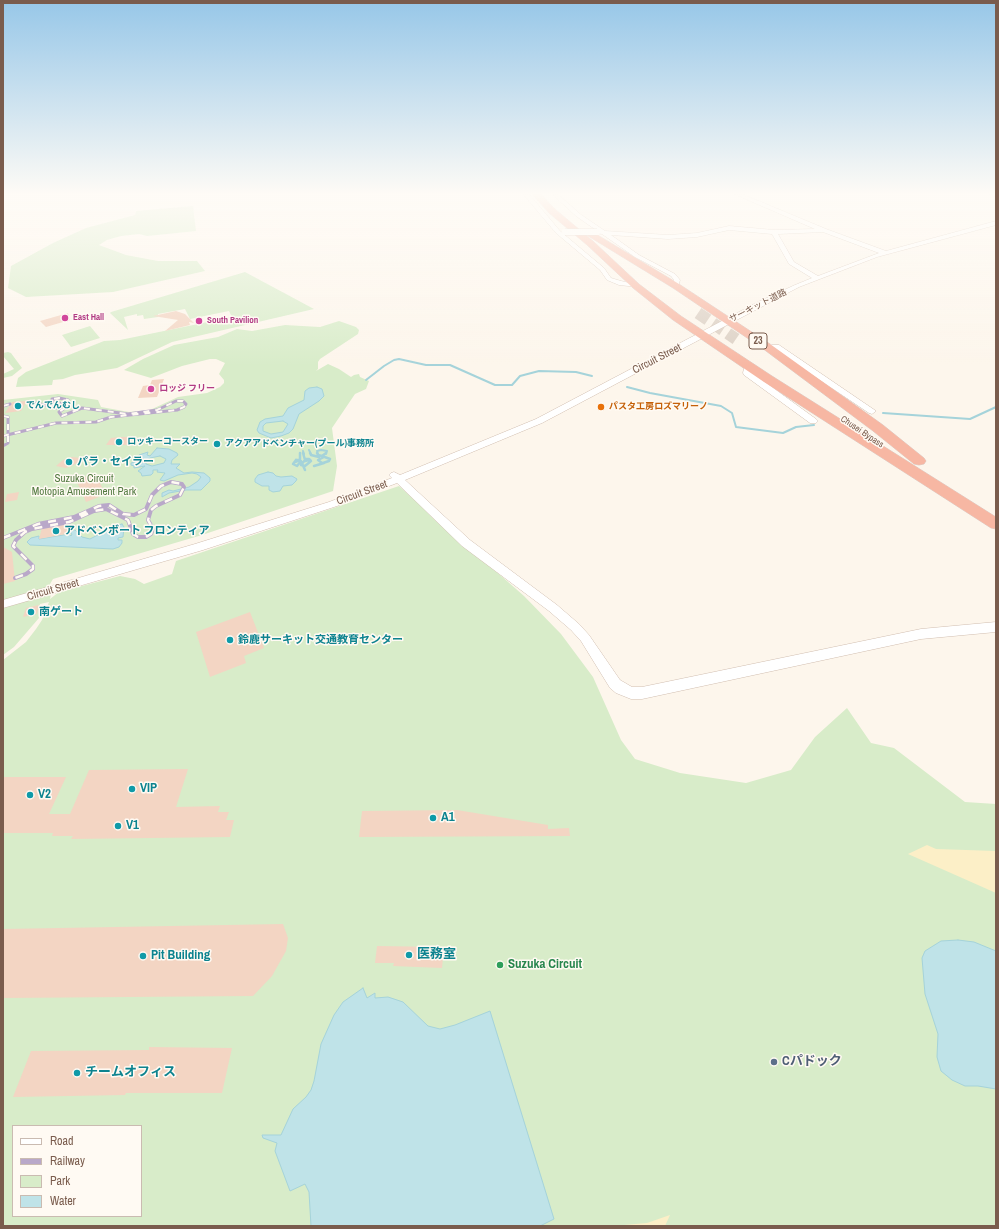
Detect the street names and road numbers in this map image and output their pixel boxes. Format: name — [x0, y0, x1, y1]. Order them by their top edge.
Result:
street label: サーキット道路 — [727, 287, 789, 325]
road number: 23 — [749, 333, 767, 349]
street label: Circuit Street — [630, 341, 684, 377]
street label: Chusei Bypass — [838, 414, 886, 450]
street label: Circuit Street — [335, 478, 389, 508]
street label: Circuit Street — [26, 576, 80, 604]

